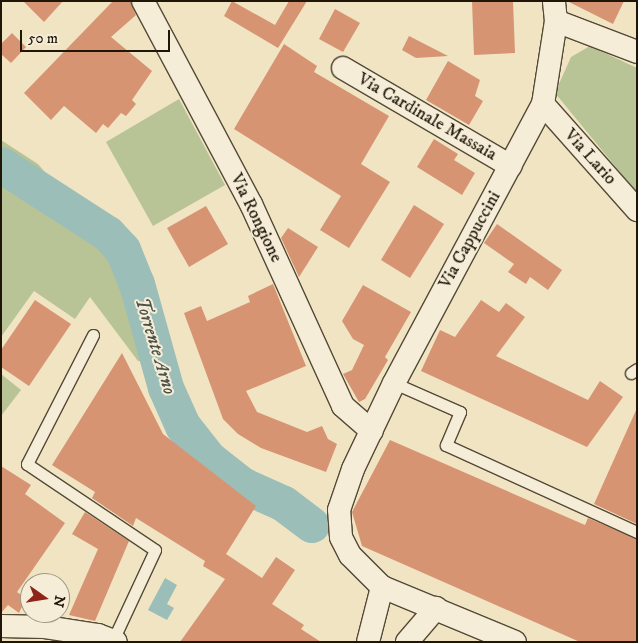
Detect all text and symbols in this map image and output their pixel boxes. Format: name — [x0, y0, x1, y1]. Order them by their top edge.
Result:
scale bar — [22, 20, 172, 52]
text: 50 m — [28, 29, 58, 48]
street label: Via Cardinale Massaia — [354, 68, 500, 166]
street label: Via Lario — [559, 124, 621, 190]
street label: Via Rongione — [225, 170, 287, 266]
street label: Via Cappuccini — [434, 188, 506, 292]
water label: Torrente Arno — [129, 295, 181, 397]
north arrow — [20, 573, 70, 623]
text: N — [49, 594, 69, 609]

